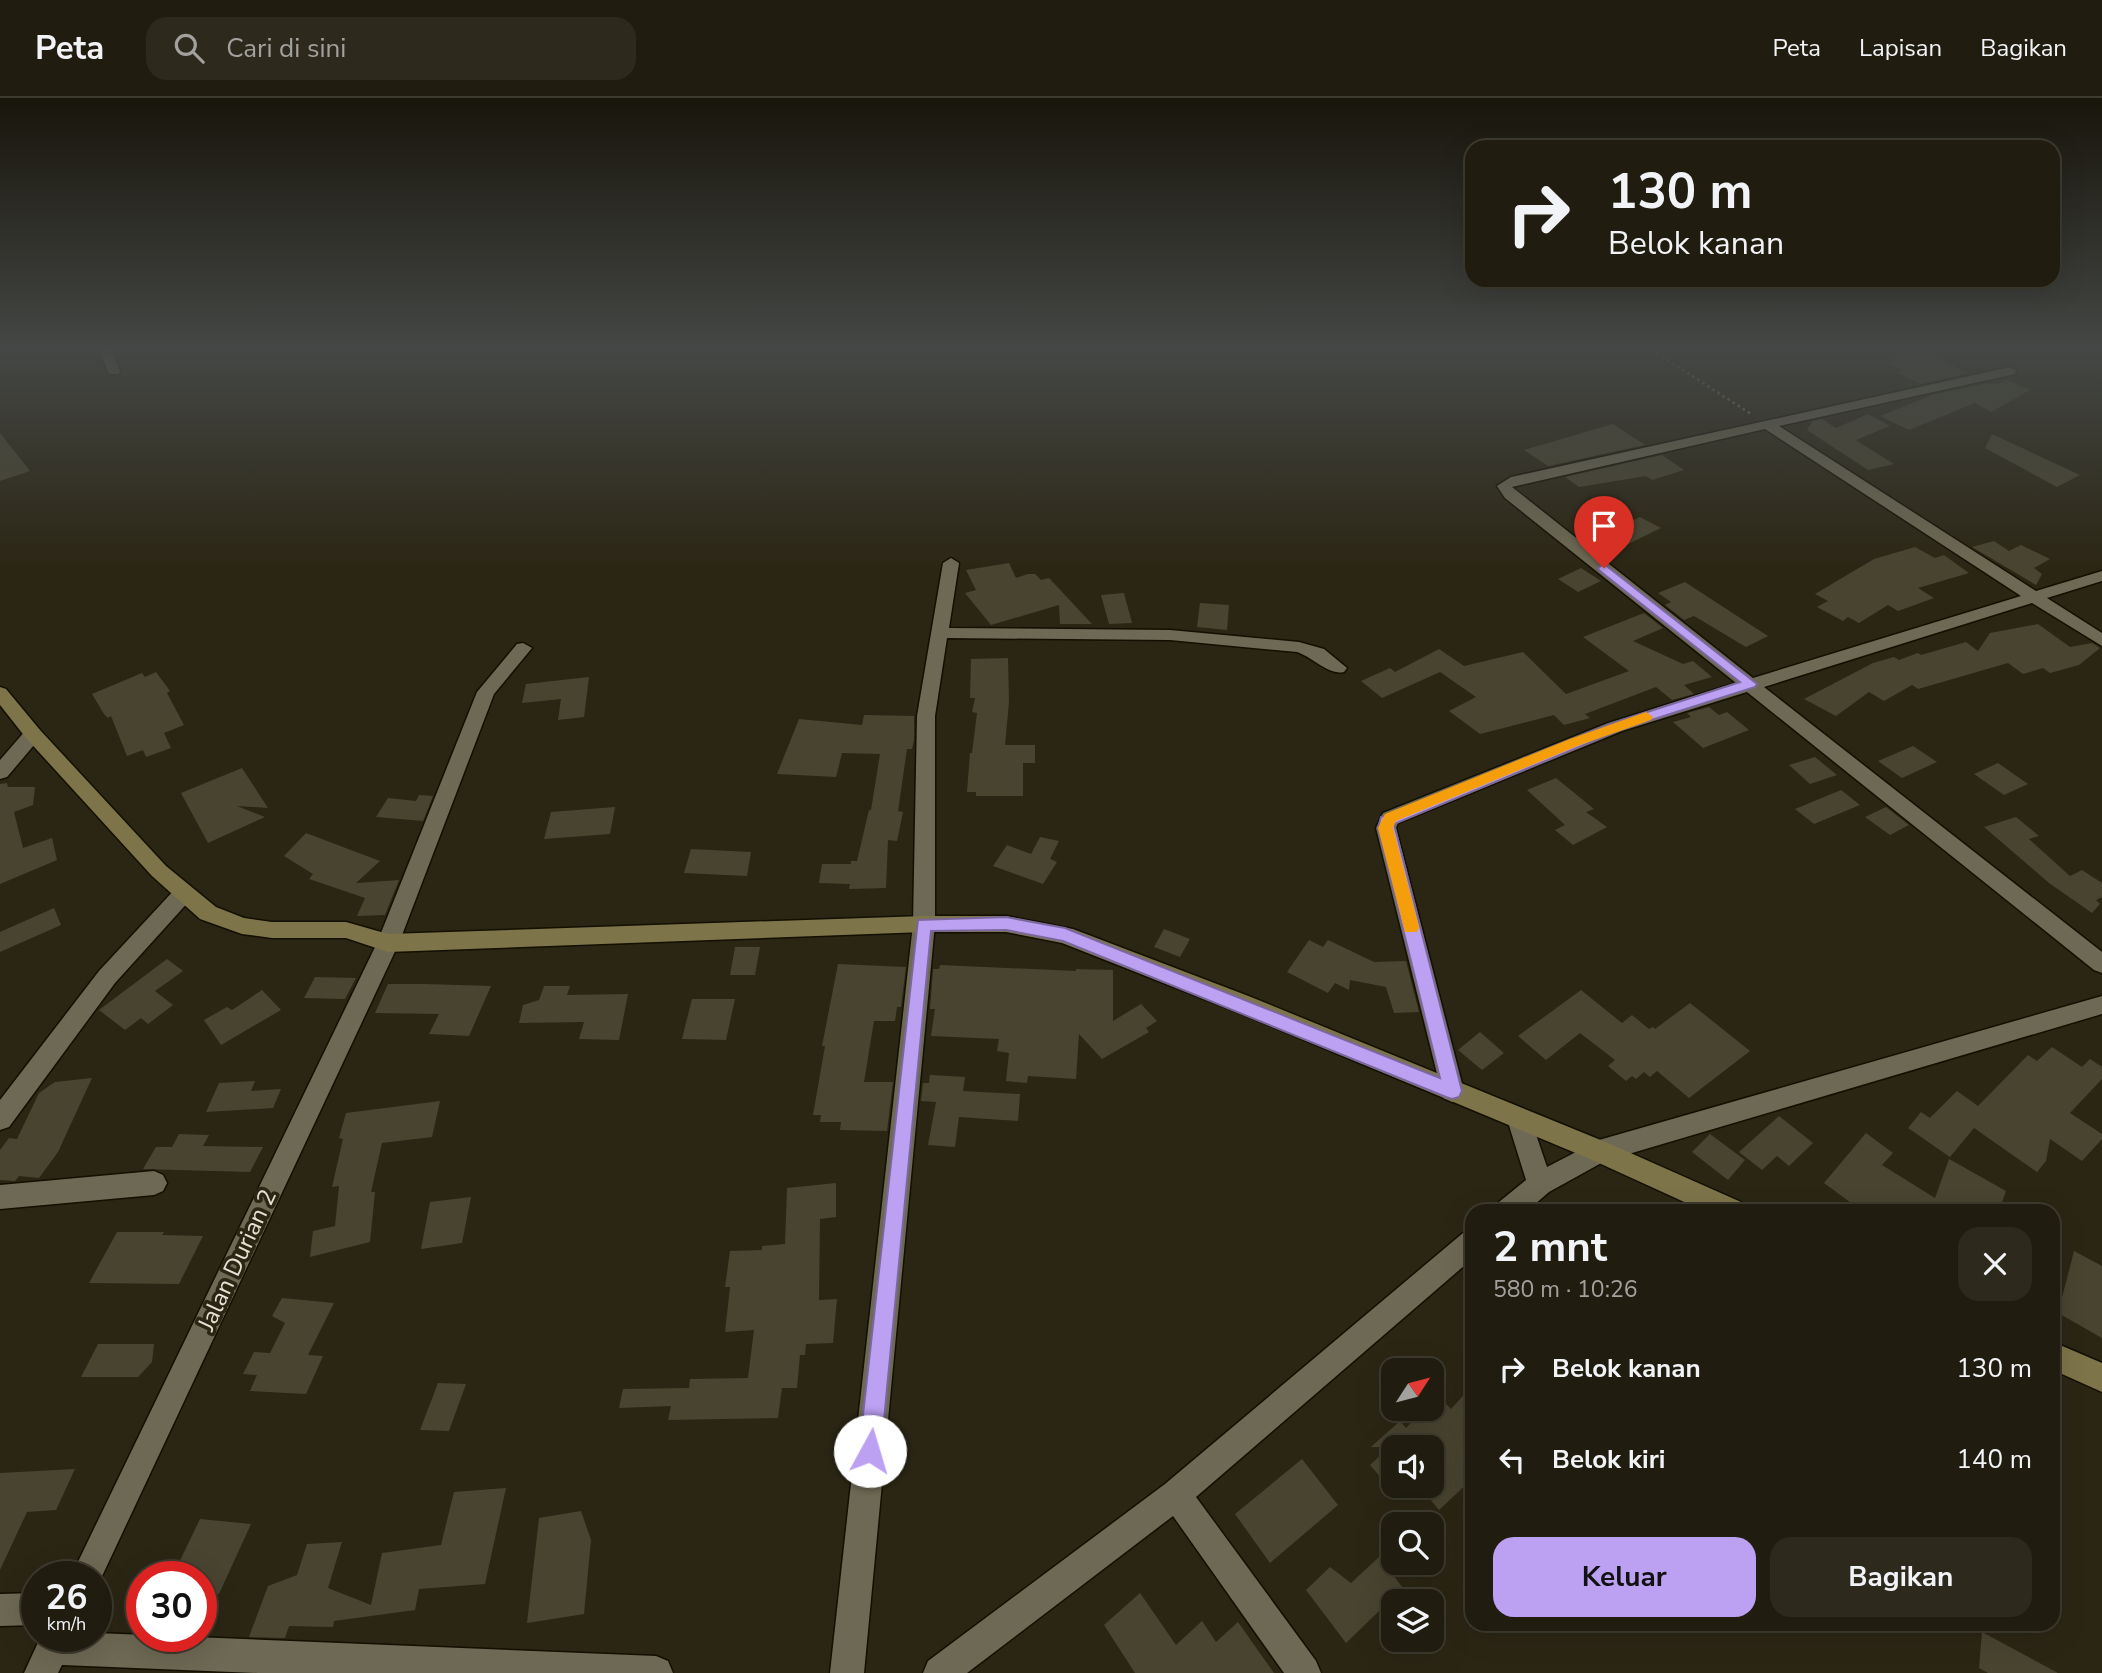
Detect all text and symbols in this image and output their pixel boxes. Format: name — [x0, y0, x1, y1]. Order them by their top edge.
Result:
search box — [146, 17, 636, 80]
text: Peta — [35, 26, 104, 71]
icon: search — [170, 29, 208, 67]
text: Cari di sini — [226, 31, 346, 66]
text: Peta — [1772, 32, 1821, 64]
text: Lapisan — [1859, 32, 1942, 64]
text: Bagikan — [1980, 32, 2067, 64]
text: 130 m — [1608, 158, 1752, 225]
icon: right — [1493, 168, 1584, 259]
text: Belok kanan — [1608, 222, 1784, 265]
pin — [1574, 496, 1634, 568]
icon: arrive — [1585, 507, 1623, 545]
street label: Jalan Durian 2 — [190, 1184, 284, 1337]
text: 2 mnt — [1493, 1219, 1607, 1276]
button: close — [1958, 1227, 2032, 1301]
text: 580 m · 10:26 — [1493, 1274, 1638, 1305]
icon: right — [1493, 1350, 1531, 1388]
text: Belok kanan — [1552, 1351, 1701, 1386]
text: 130 m — [1956, 1351, 2032, 1386]
north arrow — [1381, 1358, 1444, 1421]
map controls — [1381, 1358, 1444, 1652]
position arrow — [833, 1414, 907, 1488]
button: sound — [1381, 1435, 1444, 1498]
icon: left — [1493, 1441, 1531, 1479]
text: Belok kiri — [1552, 1442, 1665, 1477]
text: 140 m — [1956, 1442, 2032, 1477]
button: search — [1381, 1512, 1444, 1575]
button: Keluar — [1493, 1537, 1756, 1617]
button: Bagikan — [1770, 1537, 2032, 1617]
speed limit sign: 30 — [126, 1561, 217, 1652]
text: 26 — [45, 1574, 88, 1621]
button: layers — [1381, 1589, 1444, 1652]
text: km/h — [47, 1612, 86, 1636]

